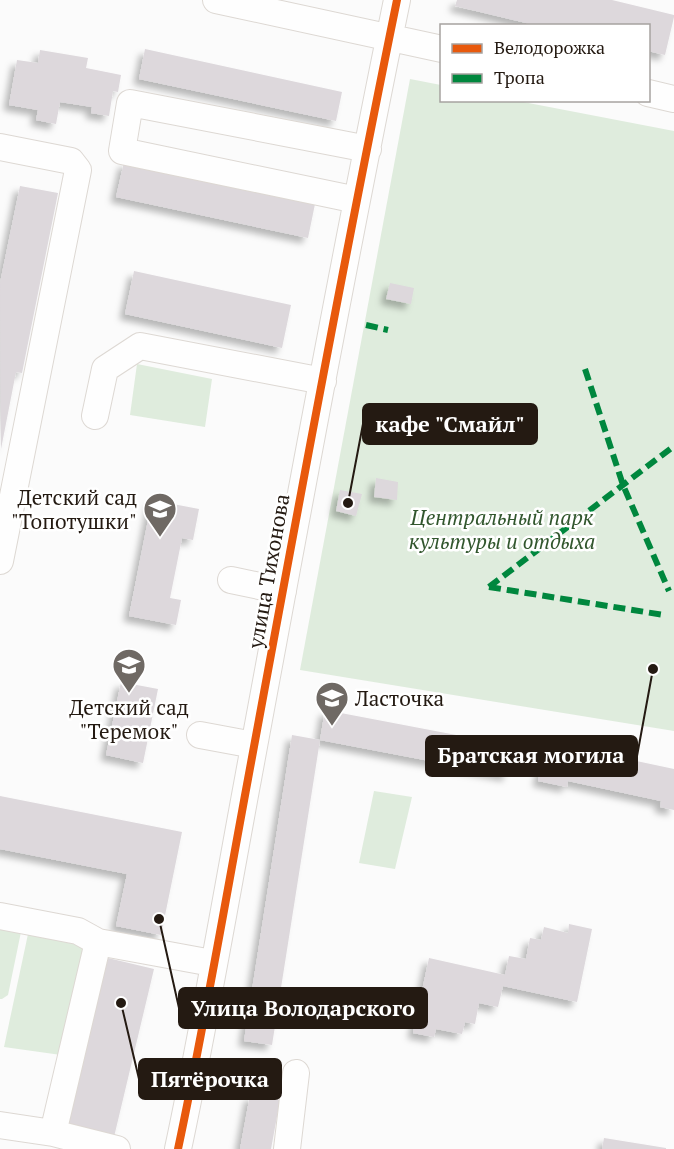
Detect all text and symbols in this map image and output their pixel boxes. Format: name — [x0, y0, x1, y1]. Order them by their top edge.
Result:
legend — [440, 24, 650, 102]
text: Велодорожка — [494, 35, 605, 59]
text: Тропа — [494, 65, 545, 89]
callout: кафе "Смайл" — [363, 404, 537, 444]
text: кафе "Смайл" — [375, 409, 525, 438]
place label: Детский сад "Топотушки" — [11, 483, 137, 535]
school or university icon: Детский сад "Топотушки" — [142, 491, 178, 538]
street label: улица Тихонова — [240, 491, 295, 652]
park label: Центральный парк культуры и отдыха — [409, 503, 595, 555]
school or university icon: Детский сад "Теремок" — [111, 647, 147, 694]
school or university icon: Ласточка — [314, 680, 350, 727]
place label: Ласточка — [354, 684, 445, 712]
place label: Детский сад "Теремок" — [69, 693, 189, 745]
callout: Братская могила — [426, 736, 637, 776]
text: Братская могила — [437, 740, 625, 769]
callout: Улица Володарского — [179, 988, 427, 1028]
text: Улица Володарского — [191, 993, 415, 1022]
callout: Пятёрочка — [139, 1059, 281, 1099]
text: Пятёрочка — [151, 1064, 269, 1093]

